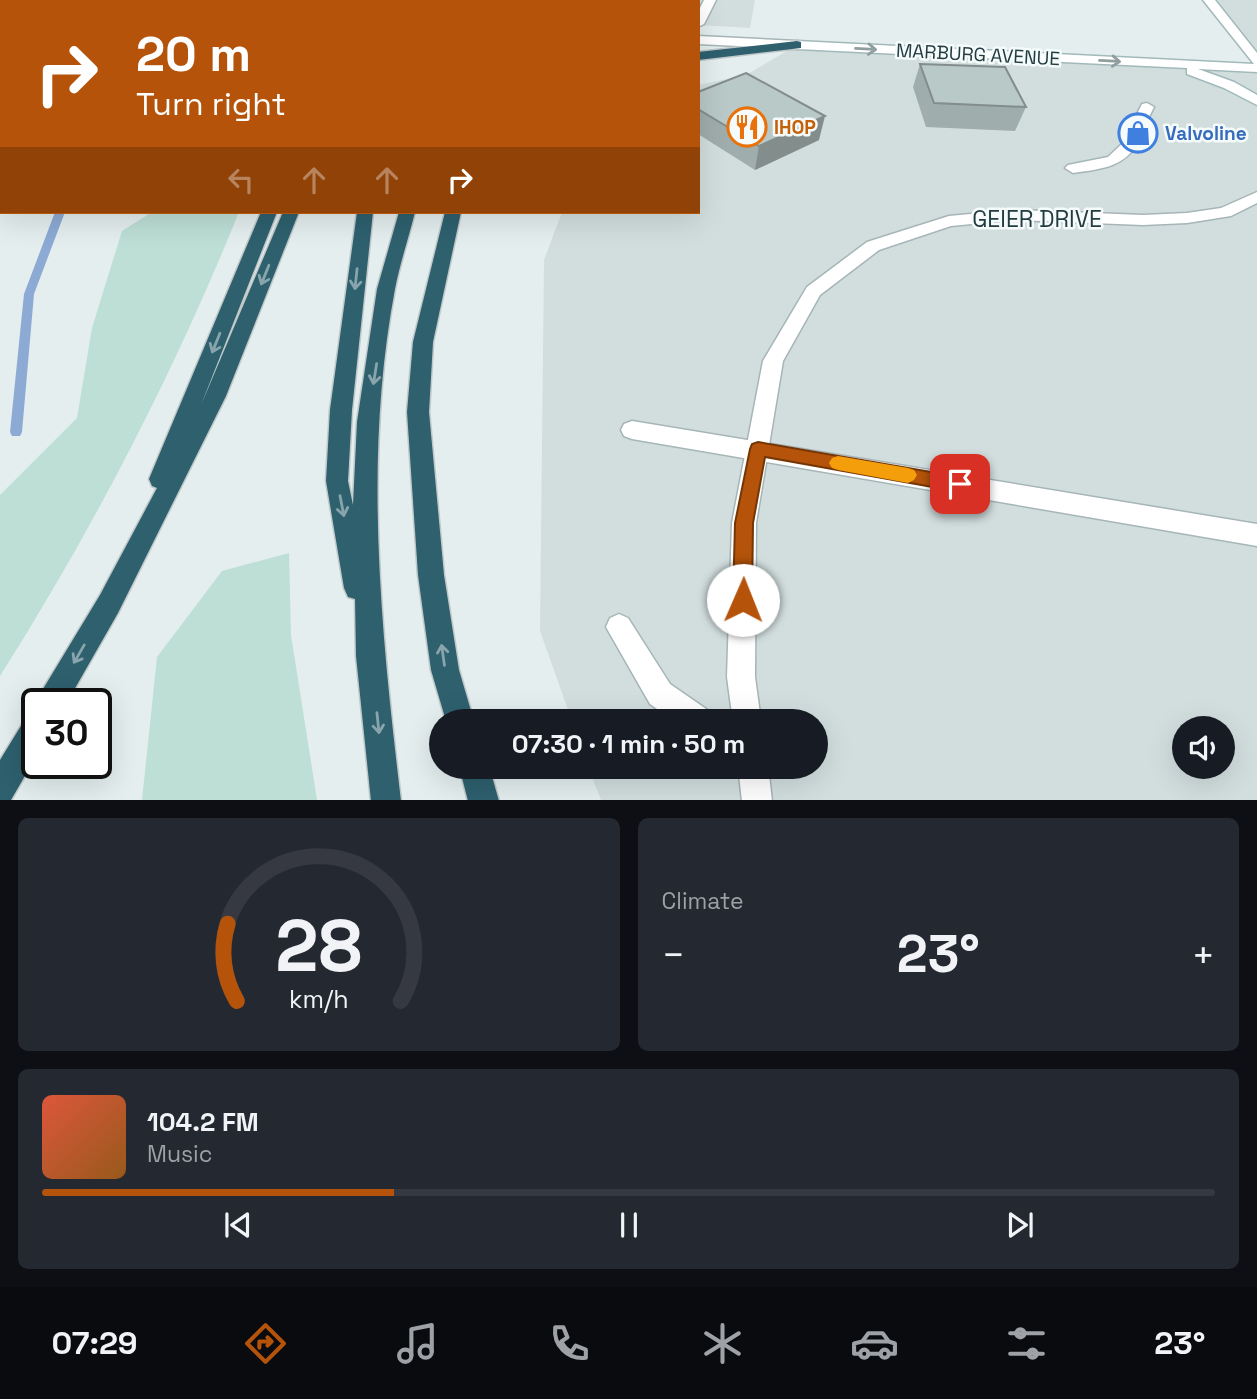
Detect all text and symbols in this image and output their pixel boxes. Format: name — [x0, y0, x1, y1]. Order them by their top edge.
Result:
text: 20 m — [136, 23, 251, 85]
icon: right — [21, 28, 112, 119]
street label: MARBURG AVENUE — [895, 38, 1061, 71]
one-way arrow — [854, 42, 877, 55]
one-way arrow — [1098, 55, 1120, 68]
text: Turn right — [136, 84, 286, 124]
restaurant icon: IHOP — [726, 106, 768, 148]
shop icon: Valvoline — [1117, 112, 1159, 154]
place label: IHOP — [774, 115, 816, 140]
place label: Valvoline — [1165, 121, 1247, 146]
icon: left — [222, 161, 260, 199]
icon: ahead — [295, 161, 333, 199]
icon: ahead — [368, 161, 406, 199]
icon: right — [441, 161, 479, 199]
street label: GEIER DRIVE — [972, 204, 1102, 234]
one-way arrow — [258, 264, 271, 285]
one-way arrow — [349, 268, 362, 290]
one-way arrow — [208, 332, 221, 353]
one-way arrow — [368, 362, 381, 385]
pin — [930, 454, 990, 514]
icon: arrive — [941, 465, 979, 503]
one-way arrow — [335, 494, 349, 516]
position arrow — [706, 563, 780, 637]
one-way arrow — [72, 643, 86, 663]
one-way arrow — [436, 644, 449, 667]
speed limit sign: 30 — [21, 688, 112, 779]
one-way arrow — [371, 712, 384, 734]
map controls — [1172, 716, 1235, 779]
button: sound — [1172, 716, 1235, 779]
text: 07:30 · 1 min · 50 m — [512, 727, 745, 761]
text: Climate — [662, 886, 744, 916]
text: 28 — [275, 899, 362, 992]
text: 23° — [897, 921, 980, 987]
text: − — [662, 931, 685, 979]
text: + — [1191, 931, 1215, 979]
text: km/h — [289, 982, 349, 1014]
text: 104.2 FM — [147, 1105, 259, 1139]
text: Music — [147, 1139, 212, 1169]
icon: previous — [219, 1206, 257, 1244]
icon: pause — [610, 1206, 648, 1244]
icon: next — [1001, 1206, 1039, 1244]
icon: directions — [241, 1319, 290, 1368]
icon: music — [393, 1319, 442, 1368]
icon: phone — [545, 1319, 594, 1368]
icon: climate — [698, 1319, 747, 1368]
icon: car — [850, 1319, 899, 1368]
icon: filters — [1002, 1319, 1051, 1368]
text: 07:29 — [52, 1323, 138, 1363]
text: 23° — [1154, 1323, 1205, 1363]

